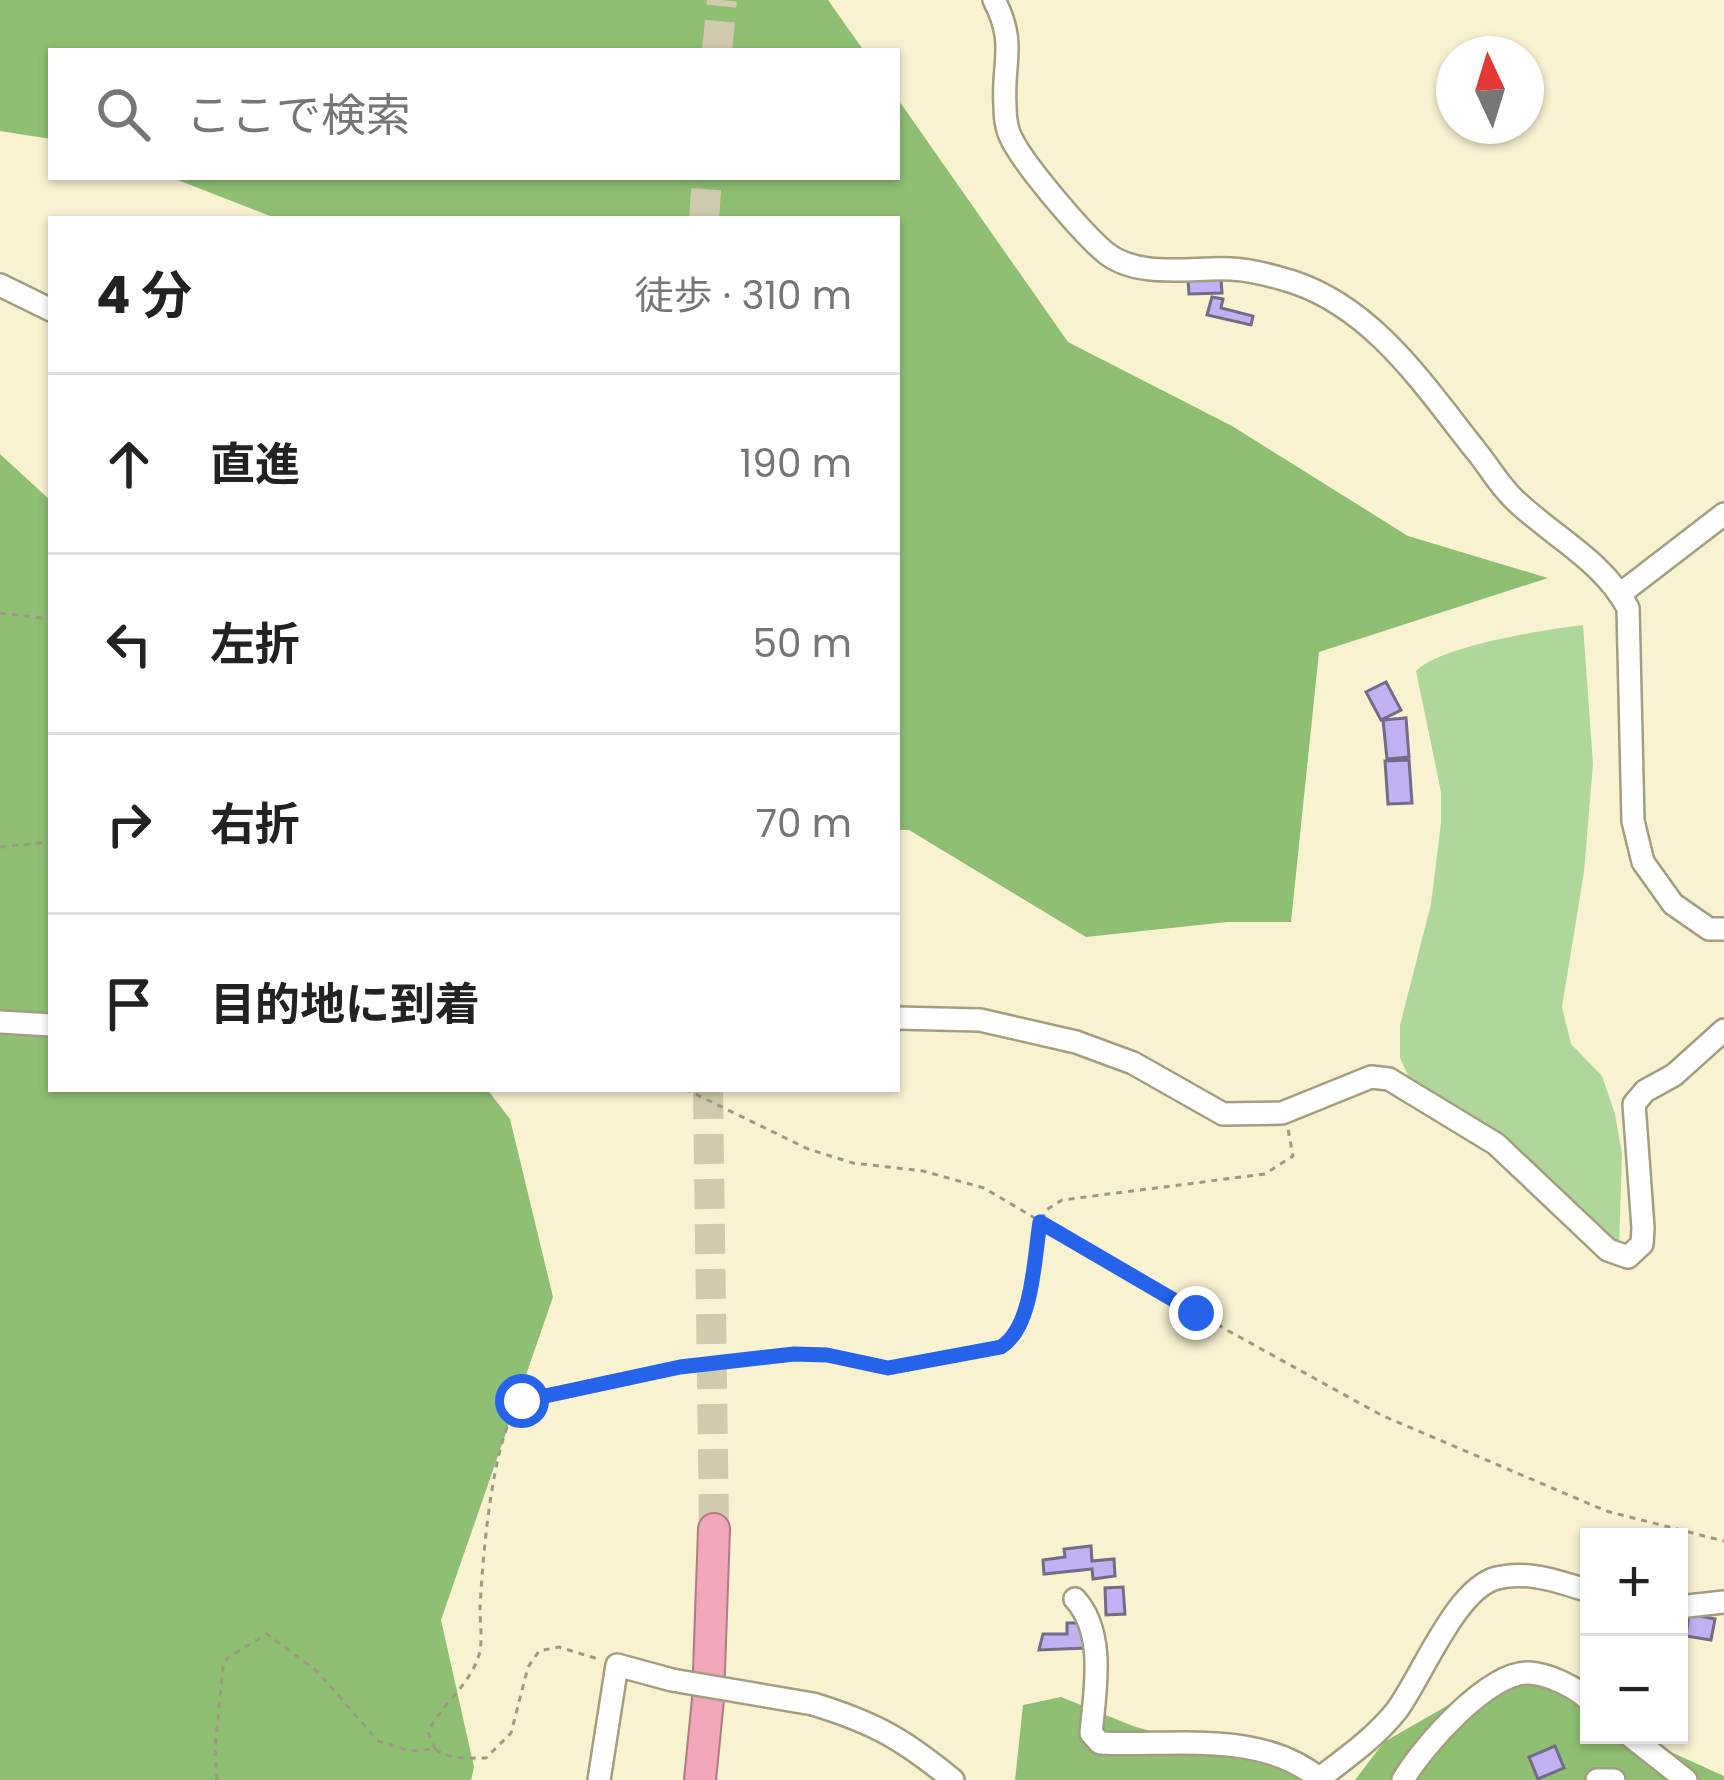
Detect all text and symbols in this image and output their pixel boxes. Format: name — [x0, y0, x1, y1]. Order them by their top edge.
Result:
north arrow — [1436, 36, 1544, 144]
search box — [48, 48, 900, 180]
icon: search — [90, 81, 156, 147]
text: ここで検索 — [186, 84, 411, 147]
text: 4 分 — [96, 259, 192, 331]
text: 徒歩 · 310 m — [634, 268, 852, 323]
icon: ahead — [96, 431, 162, 497]
text: 直進 — [210, 433, 300, 496]
text: 190 m — [740, 436, 852, 491]
icon: left — [96, 611, 162, 677]
text: 左折 — [210, 613, 300, 676]
text: 50 m — [752, 616, 852, 671]
icon: right — [96, 791, 162, 857]
text: 右折 — [210, 793, 300, 856]
text: 70 m — [756, 796, 852, 851]
icon: arrive — [96, 971, 162, 1037]
text: 目的地に到着 — [210, 973, 480, 1036]
route end — [1169, 1286, 1223, 1340]
route start — [495, 1374, 549, 1428]
map controls — [1580, 1528, 1688, 1744]
button: + — [1580, 1528, 1688, 1636]
button: − — [1580, 1636, 1688, 1744]

